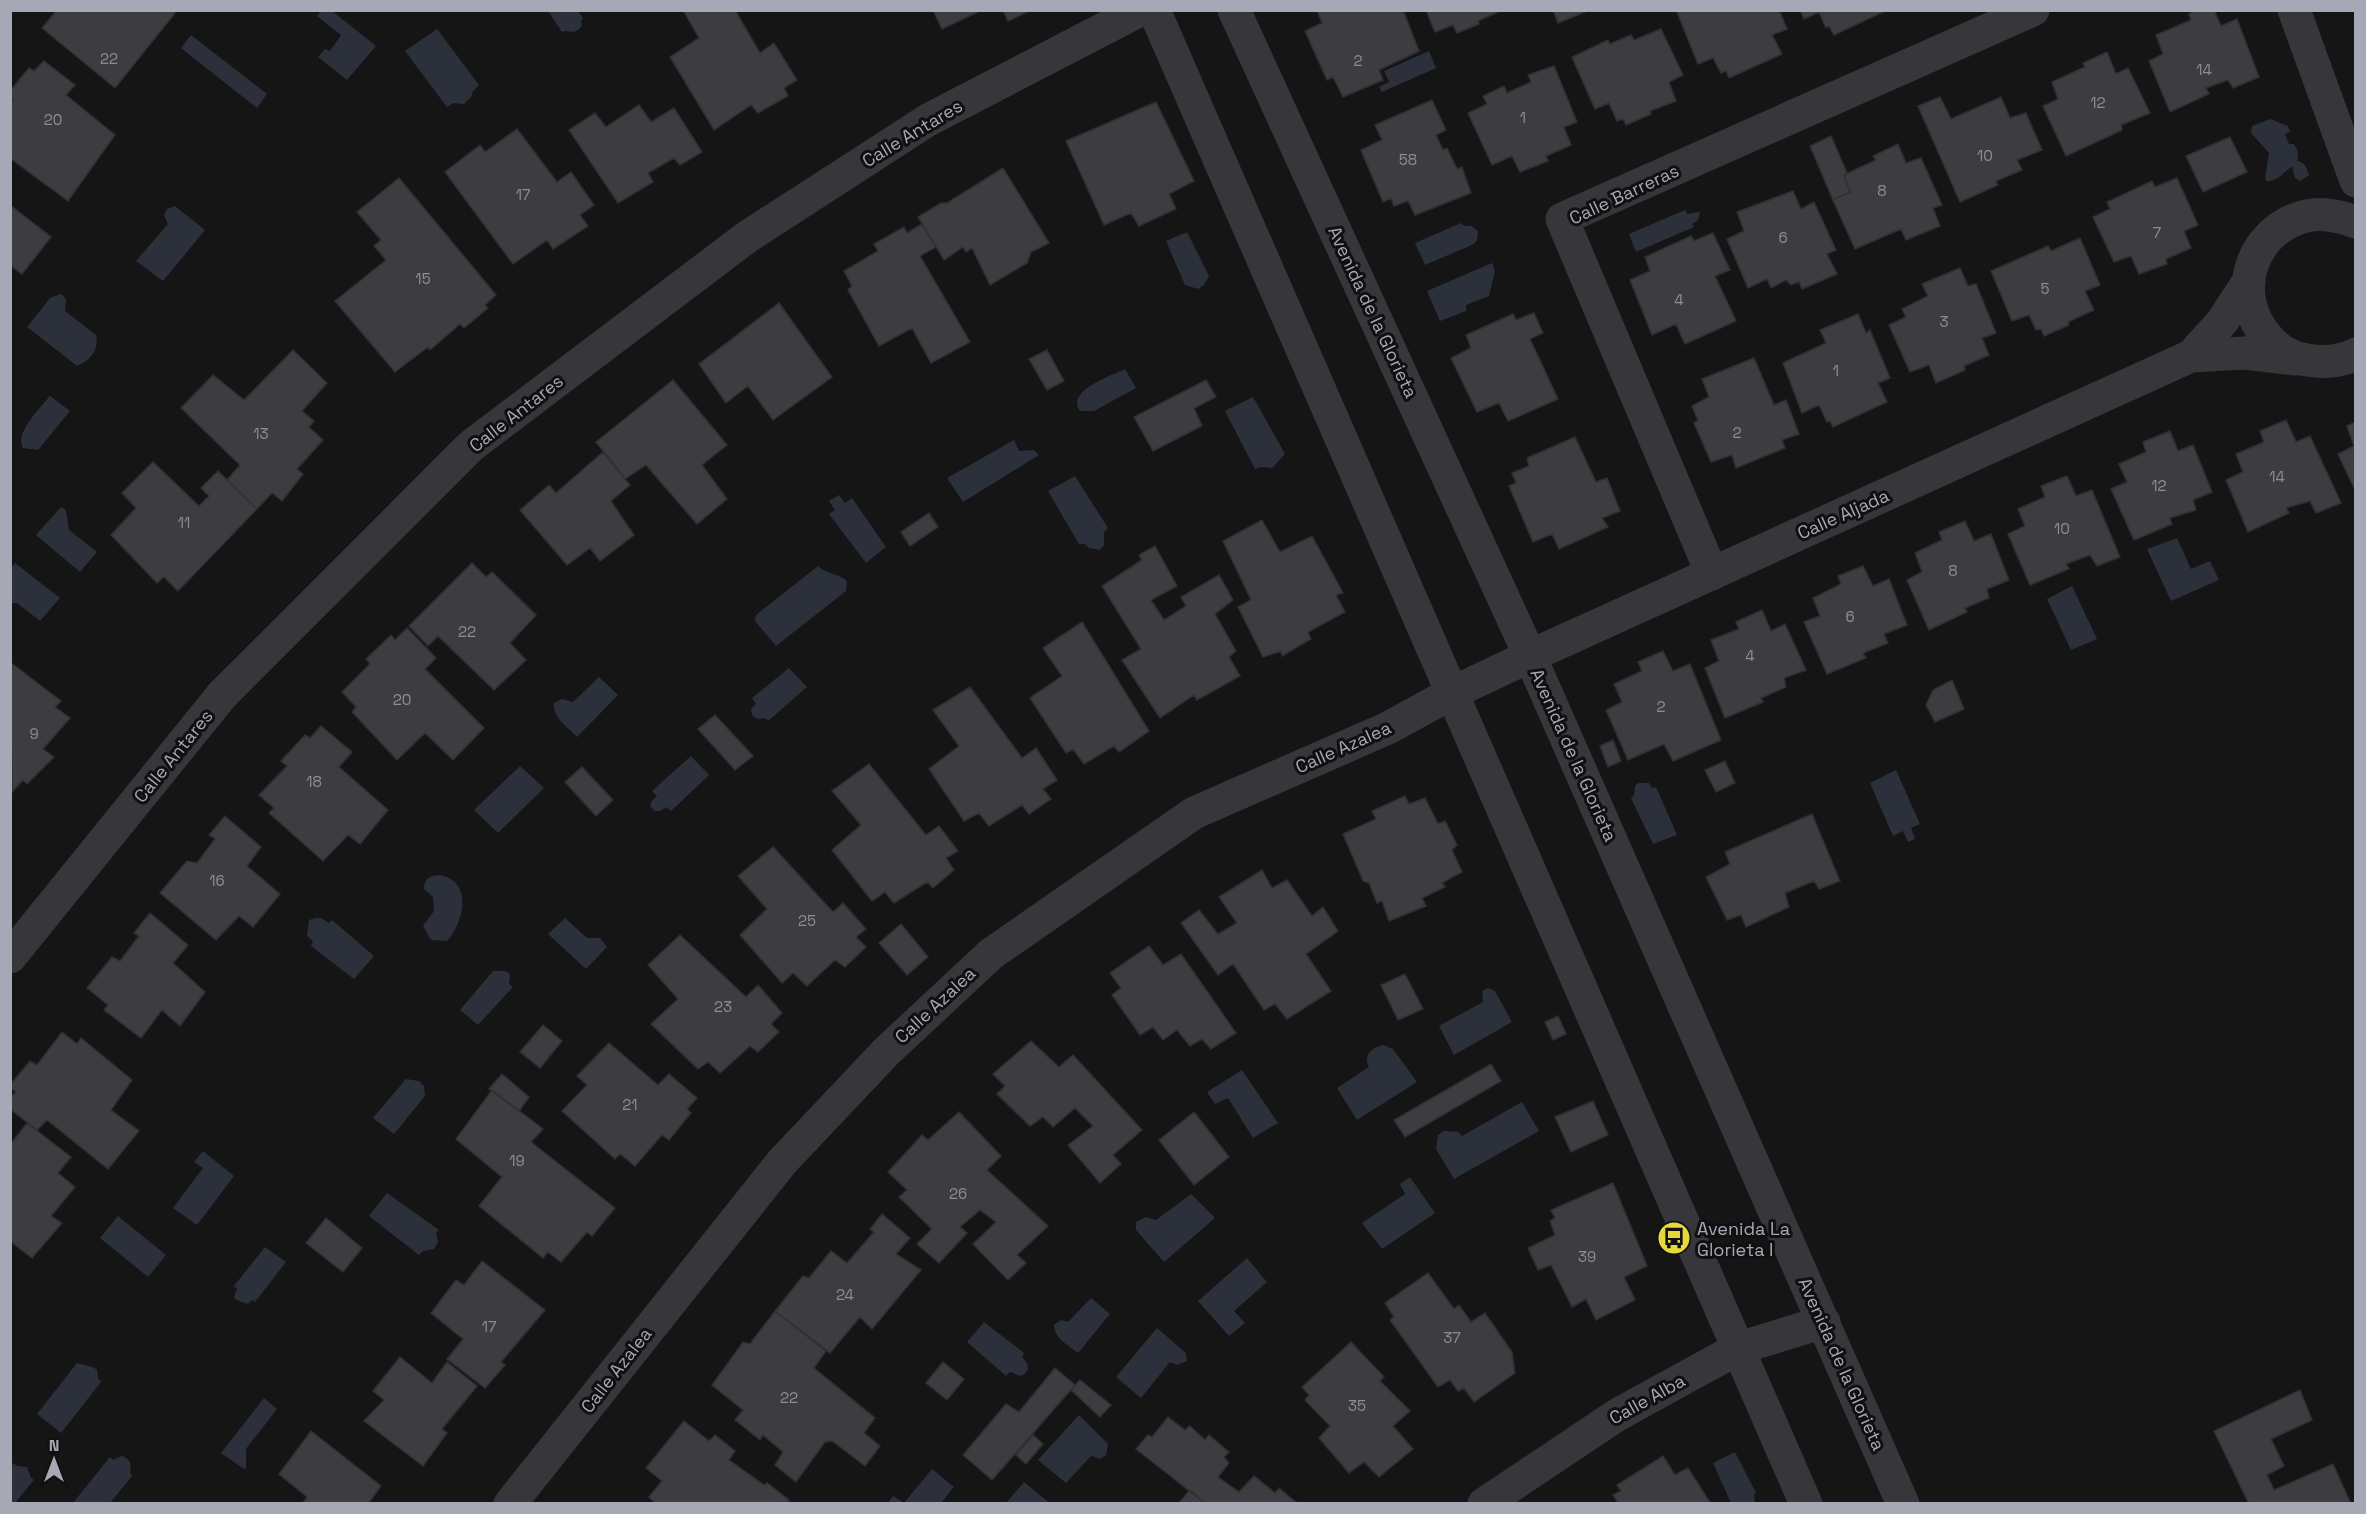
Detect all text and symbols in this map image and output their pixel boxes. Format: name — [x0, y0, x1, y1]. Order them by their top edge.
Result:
house number: 22 — [100, 49, 118, 68]
house number: 2 — [1353, 51, 1363, 70]
house number: 14 — [2196, 60, 2212, 79]
house number: 12 — [2090, 93, 2106, 112]
street label: Calle Antares — [858, 94, 966, 172]
house number: 1 — [1520, 108, 1526, 127]
house number: 20 — [44, 110, 62, 129]
house number: 10 — [1977, 146, 1993, 165]
house number: 58 — [1399, 150, 1417, 169]
street label: Calle Barreras — [1565, 159, 1683, 229]
house number: 8 — [1877, 181, 1887, 200]
house number: 17 — [516, 185, 530, 204]
street label: Avenida de la Glorieta — [1323, 222, 1423, 402]
house number: 7 — [2153, 223, 2161, 242]
house number: 6 — [1778, 228, 1788, 247]
house number: 15 — [415, 269, 431, 288]
house number: 5 — [2041, 279, 2050, 298]
house number: 4 — [1674, 290, 1684, 309]
house number: 3 — [1939, 312, 1949, 331]
house number: 1 — [1833, 361, 1839, 380]
street label: Calle Antares — [464, 369, 568, 457]
house number: 2 — [1732, 423, 1742, 442]
house number: 13 — [253, 424, 269, 443]
house number: 14 — [2269, 467, 2285, 486]
house number: 12 — [2151, 476, 2167, 495]
street label: Calle Aljada — [1794, 484, 1892, 544]
house number: 11 — [178, 513, 190, 532]
house number: 10 — [2054, 519, 2070, 538]
house number: 8 — [1948, 561, 1958, 580]
house number: 6 — [1845, 607, 1855, 626]
house number: 22 — [458, 622, 476, 641]
house number: 4 — [1745, 646, 1755, 665]
street label: Avenida de la Glorieta — [1526, 665, 1622, 845]
house number: 20 — [393, 690, 411, 709]
house number: 2 — [1656, 697, 1666, 716]
street label: Calle Antares — [128, 705, 218, 807]
street label: Calle Azalea — [1292, 716, 1394, 778]
house number: 9 — [29, 724, 39, 743]
house number: 18 — [306, 772, 322, 791]
house number: 16 — [209, 871, 225, 890]
house number: 25 — [798, 911, 816, 930]
street label: Calle Azalea — [890, 962, 980, 1048]
house number: 23 — [714, 997, 732, 1016]
house number: 21 — [622, 1095, 638, 1114]
house number: 19 — [509, 1151, 525, 1170]
house number: 26 — [949, 1184, 967, 1203]
place label: Avenida La Glorieta I — [1697, 1217, 1790, 1261]
bus stop icon: Avenida La Glorieta I — [1656, 1220, 1692, 1256]
house number: 39 — [1578, 1247, 1596, 1266]
street label: Avenida de la Glorieta — [1794, 1274, 1890, 1454]
house number: 24 — [836, 1285, 854, 1304]
house number: 17 — [482, 1317, 496, 1336]
street label: Calle Azalea — [575, 1323, 657, 1417]
house number: 37 — [1443, 1328, 1461, 1347]
street label: Calle Alba — [1605, 1369, 1689, 1429]
house number: 22 — [780, 1388, 798, 1407]
house number: 35 — [1348, 1396, 1366, 1415]
north arrow — [24, 1430, 84, 1490]
text: N — [49, 1435, 59, 1456]

